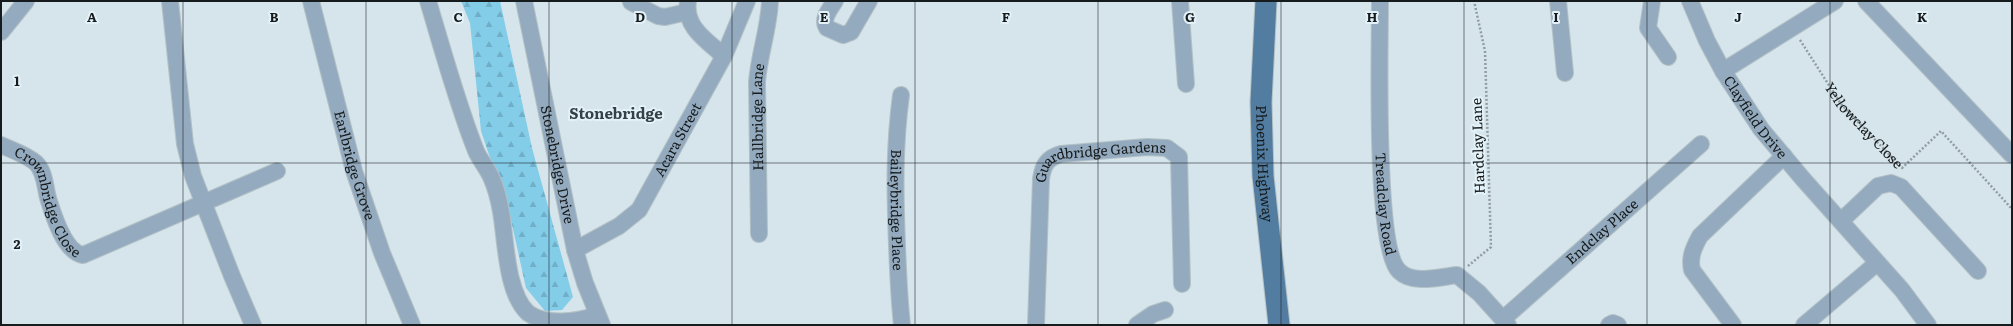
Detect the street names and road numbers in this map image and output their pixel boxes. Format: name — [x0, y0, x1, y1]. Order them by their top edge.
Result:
street label: Hallbridge Lane — [746, 62, 768, 171]
street label: Clayfield Drive — [1720, 71, 1793, 163]
street label: Yellowclay Close — [1820, 78, 1908, 172]
street label: Acara Street — [648, 98, 706, 180]
street label: Hardclay Lane — [1465, 98, 1489, 194]
street label: Stonebridge Drive — [537, 103, 580, 226]
street label: Phoenix Highway — [1252, 105, 1279, 224]
street label: Earlbridge Grove — [330, 108, 381, 223]
street label: Guardbridge Gardens — [1030, 136, 1166, 184]
street label: Crownbridge Close — [12, 141, 85, 262]
street label: Baileybridge Place — [887, 149, 909, 271]
street label: Treadclay Road — [1371, 152, 1402, 257]
street label: Endclay Place — [1561, 193, 1642, 268]

